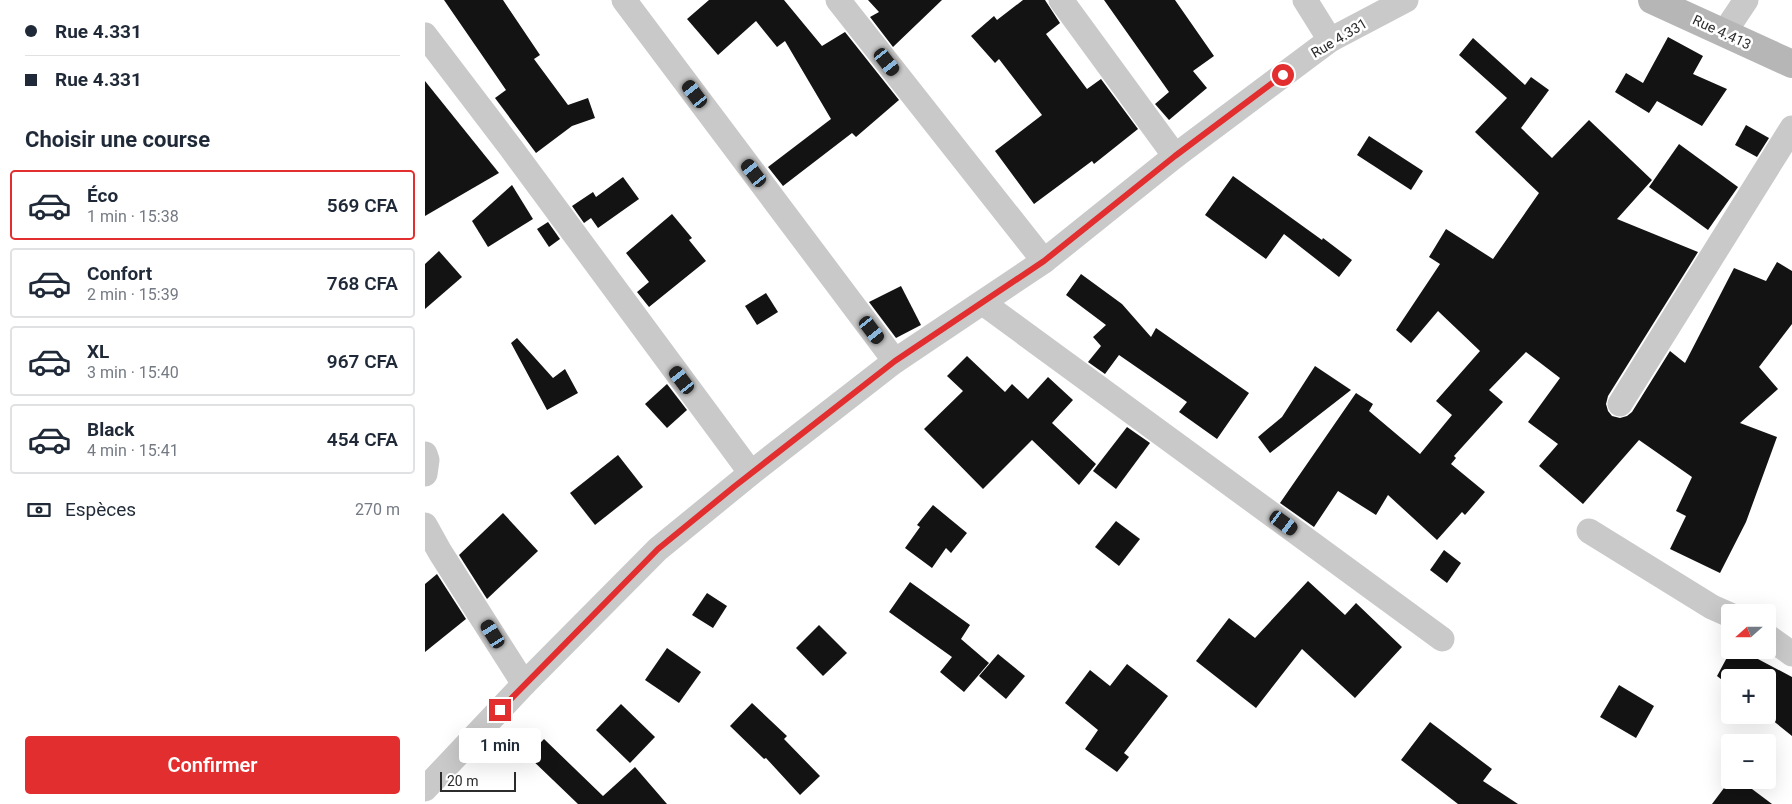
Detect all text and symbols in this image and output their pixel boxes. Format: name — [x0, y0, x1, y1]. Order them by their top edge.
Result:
street label: Rue 4.413 — [1690, 12, 1754, 52]
street label: Rue 4.331 — [1308, 15, 1370, 61]
text: Rue 4.331 — [55, 20, 142, 43]
car — [871, 46, 902, 78]
route start — [1272, 64, 1294, 86]
text: Rue 4.331 — [55, 68, 142, 91]
car — [679, 78, 710, 110]
text: Choisir une course — [25, 127, 210, 152]
car — [738, 157, 769, 189]
icon: car — [27, 183, 72, 228]
text: Éco — [87, 184, 118, 207]
text: 569 CFA — [327, 194, 398, 217]
text: 1 min · 15:38 — [87, 207, 179, 226]
icon: car — [27, 261, 72, 306]
text: Confort — [87, 262, 152, 285]
text: 768 CFA — [327, 272, 398, 295]
text: 2 min · 15:39 — [87, 285, 179, 304]
car — [856, 314, 887, 346]
icon: car — [27, 339, 72, 384]
text: XL — [87, 340, 109, 363]
text: 967 CFA — [327, 350, 398, 373]
text: 3 min · 15:40 — [87, 363, 179, 382]
car — [666, 364, 697, 396]
icon: car — [27, 417, 72, 462]
text: Black — [87, 418, 134, 441]
text: 454 CFA — [327, 428, 398, 451]
text: 4 min · 15:41 — [87, 441, 179, 460]
icon: cash — [25, 496, 53, 524]
text: Espèces — [65, 498, 136, 521]
text: 270 m — [355, 500, 400, 519]
car — [1267, 508, 1300, 538]
north arrow — [1721, 604, 1776, 659]
map controls — [1721, 604, 1776, 789]
car — [478, 617, 507, 651]
button: + — [1721, 669, 1776, 724]
route end — [489, 699, 511, 721]
callout: 1 min — [459, 728, 541, 762]
button: − — [1721, 734, 1776, 789]
button: Confirmer — [25, 736, 400, 794]
text: 1 min — [480, 736, 520, 755]
scale bar — [440, 769, 516, 792]
text: 20 m — [447, 773, 479, 789]

